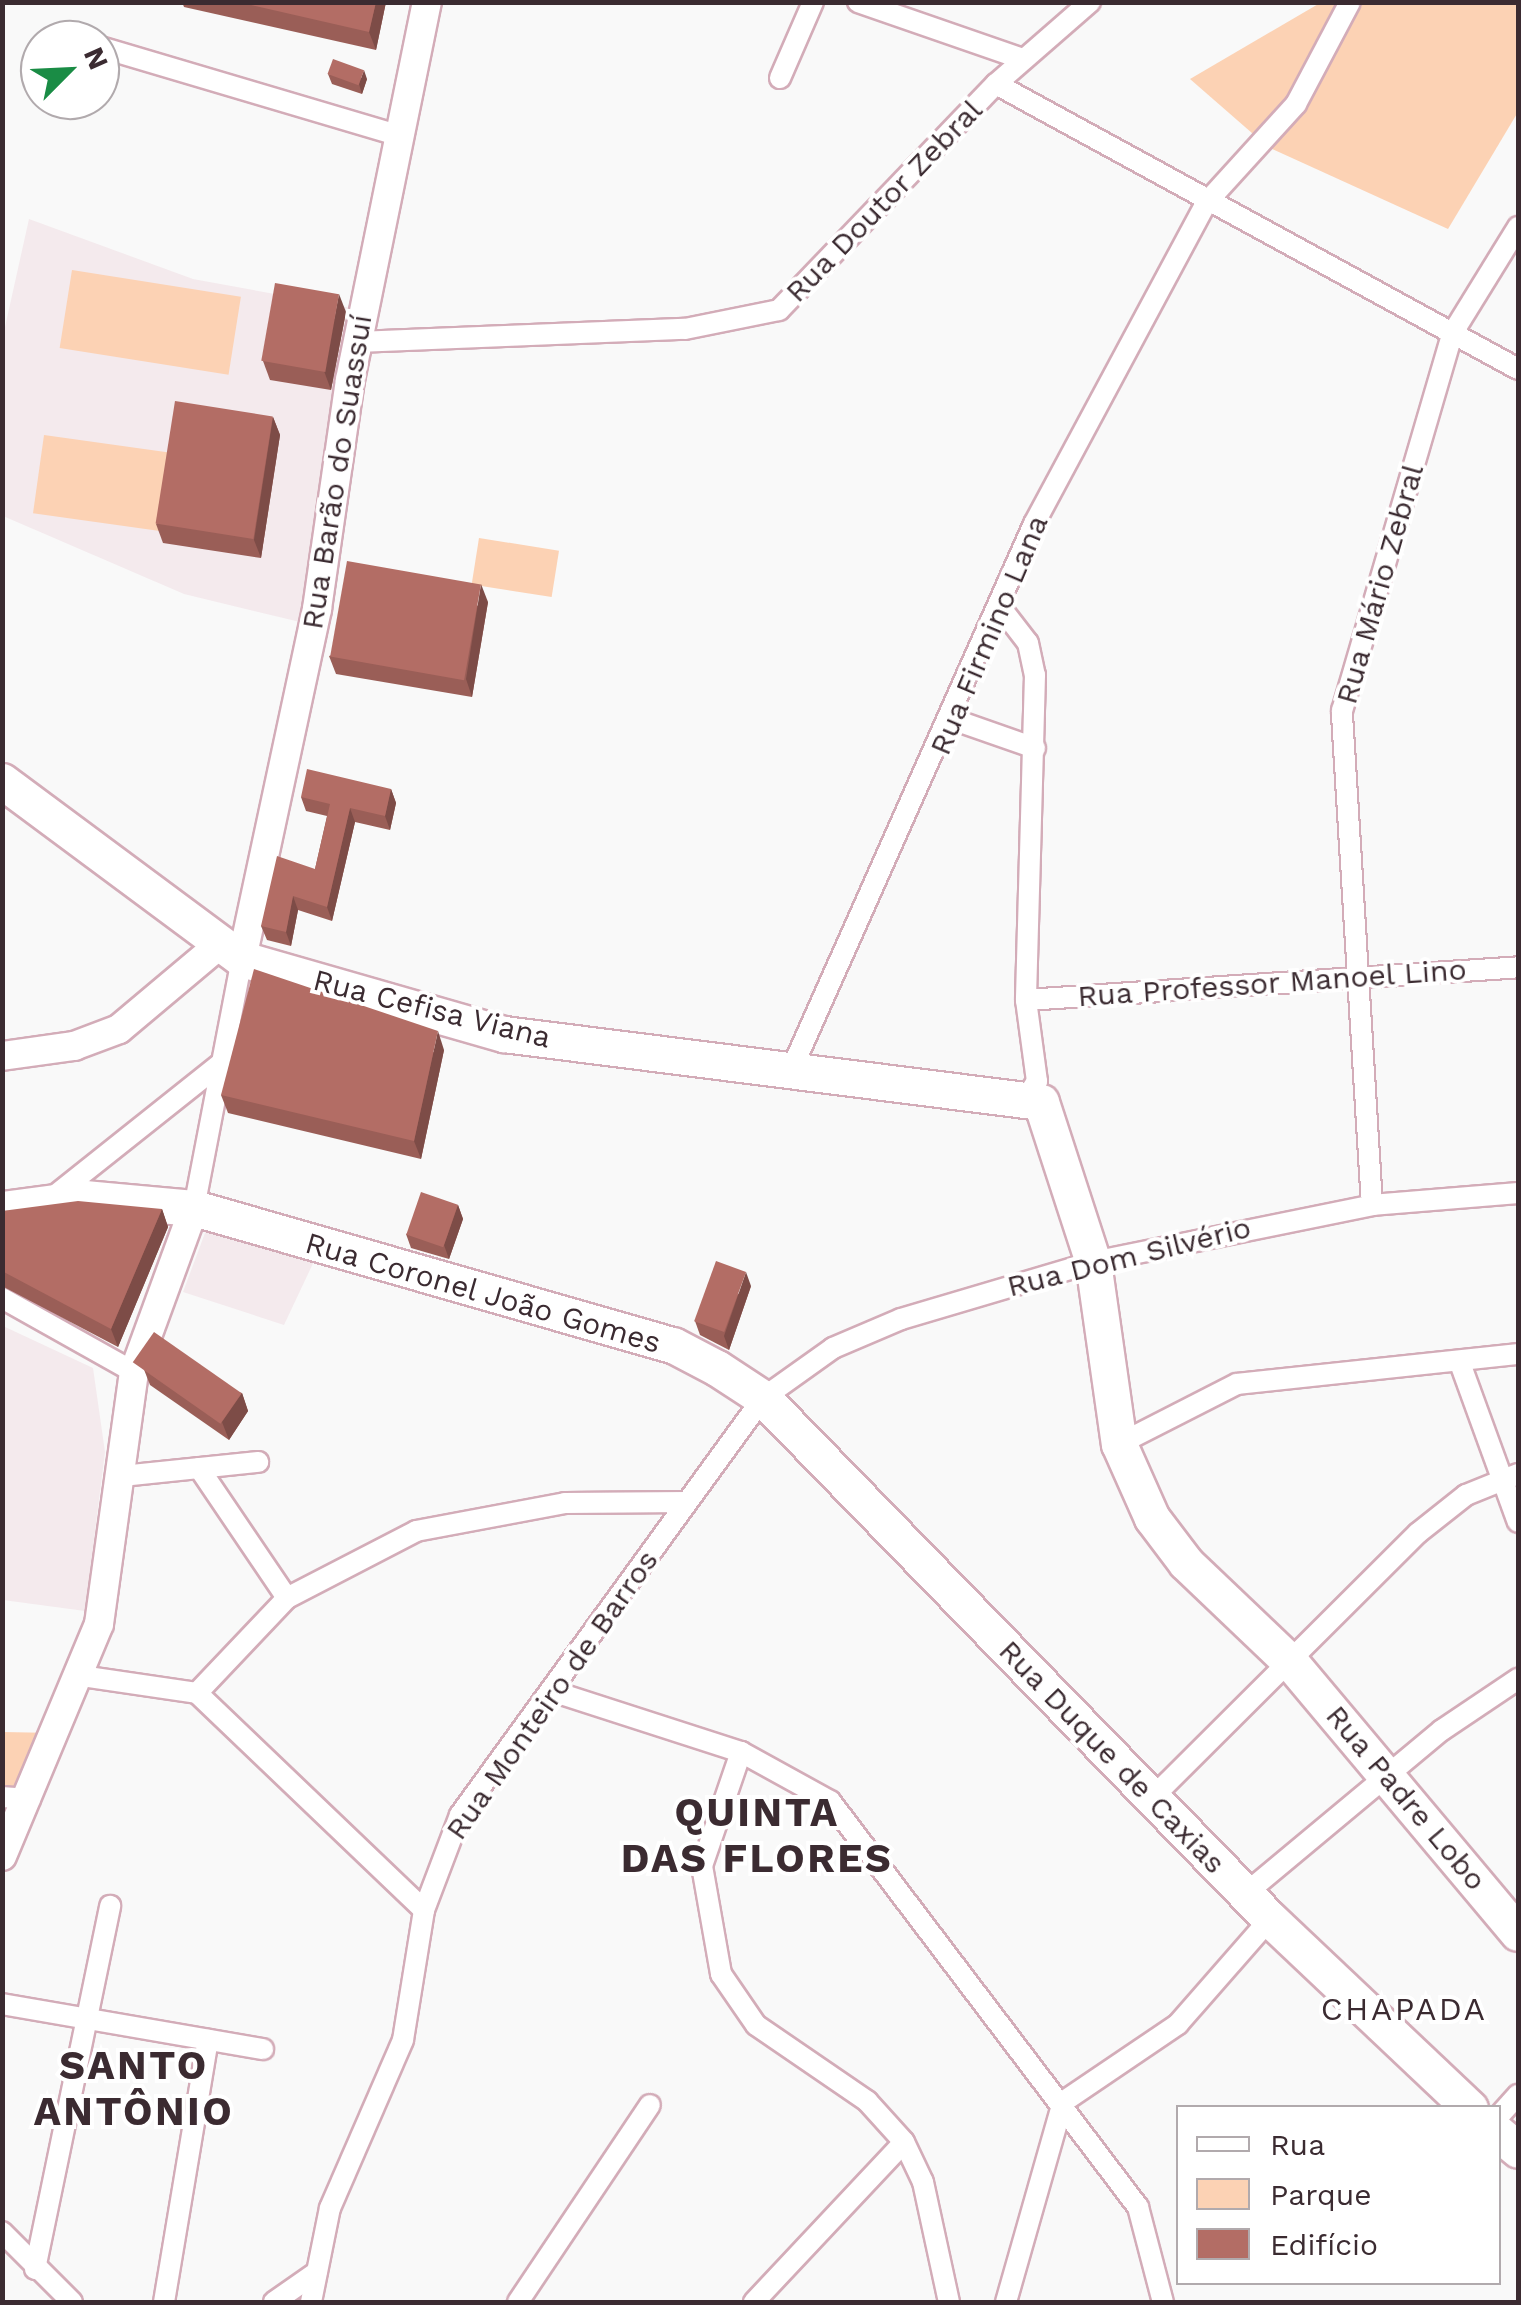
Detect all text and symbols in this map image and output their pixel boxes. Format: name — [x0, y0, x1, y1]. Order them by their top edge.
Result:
north arrow — [20, 20, 120, 120]
text: N — [77, 42, 115, 75]
street label: Rua Doutor Zebral — [778, 92, 990, 310]
street label: Rua Barão do Suassuí — [294, 312, 380, 632]
street label: Rua Mário Zebral — [1328, 460, 1432, 708]
street label: Rua Firmino Lana — [922, 509, 1056, 761]
street label: Rua Professor Manoel Lino — [1075, 951, 1469, 1015]
street label: Rua Cefisa Viana — [308, 962, 556, 1056]
street label: Rua Dom Silvério — [1003, 1209, 1255, 1305]
street label: Rua Coronel João Gomes — [300, 1225, 666, 1361]
street label: Rua Monteiro de Barros — [438, 1543, 666, 1847]
street label: Rua Duque de Caxias — [991, 1633, 1233, 1881]
street label: Rua Padre Lobo — [1318, 1698, 1494, 1898]
district label: QUINTA DAS FLORES — [621, 1789, 893, 1883]
district label: CHAPADA — [1321, 1990, 1487, 2028]
district label: SANTO ANTÔNIO — [34, 2042, 234, 2136]
legend — [1176, 2105, 1501, 2285]
text: Rua — [1270, 2127, 1325, 2162]
text: Parque — [1270, 2177, 1372, 2212]
text: Edifício — [1270, 2227, 1378, 2262]

